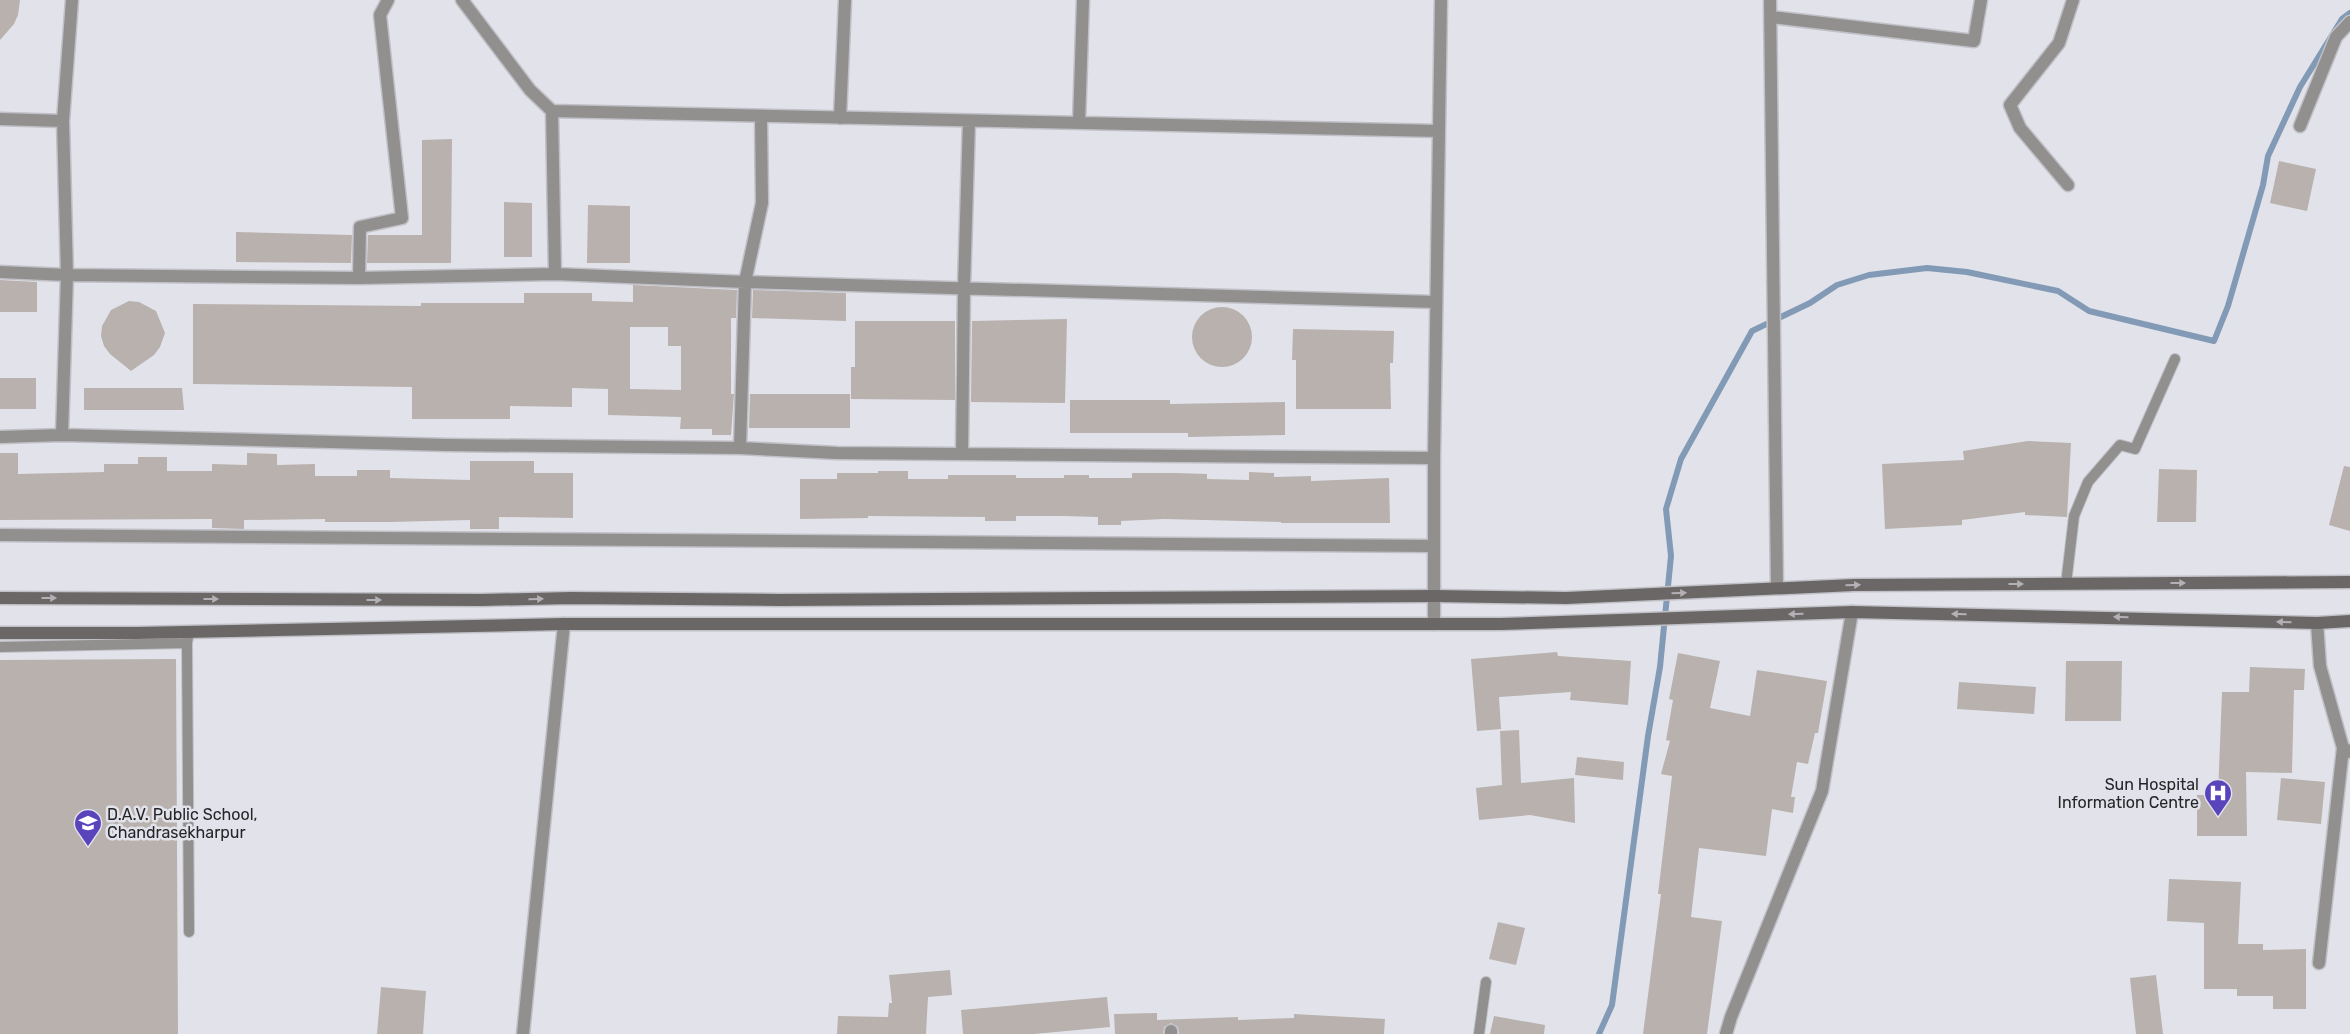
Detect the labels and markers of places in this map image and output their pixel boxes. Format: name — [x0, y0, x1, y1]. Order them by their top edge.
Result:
place label: Sun Hospital Information Centre — [2058, 775, 2199, 812]
hospital icon: Sun Hospital Information Centre — [2203, 778, 2233, 817]
place label: D.A.V. Public School, Chandrasekharpur — [107, 805, 258, 842]
school or university icon: D.A.V. Public School, Chandrasekharpur — [73, 808, 103, 847]

